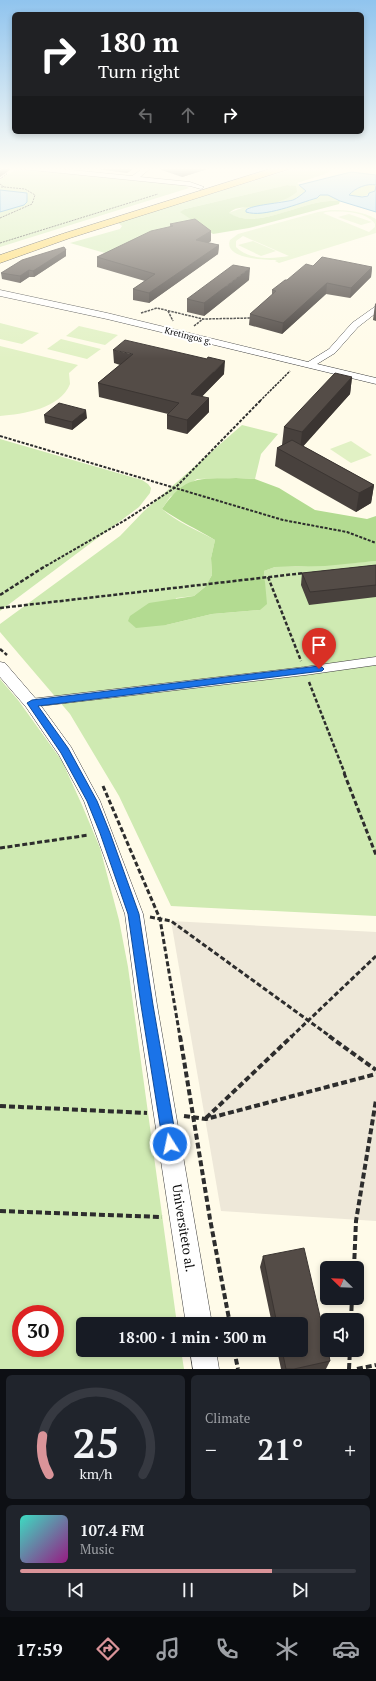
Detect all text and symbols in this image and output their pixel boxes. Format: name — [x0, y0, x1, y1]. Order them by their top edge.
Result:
text: 180 m — [98, 23, 179, 60]
icon: right — [32, 28, 84, 80]
text: Turn right — [98, 59, 180, 83]
icon: left — [135, 104, 157, 126]
icon: ahead — [177, 104, 199, 126]
icon: right — [219, 104, 241, 126]
street label: Kretingos g. — [163, 324, 213, 348]
pin — [302, 628, 336, 669]
icon: arrive — [308, 634, 330, 656]
position arrow — [149, 1123, 191, 1165]
street label: Universiteto al. — [168, 1183, 200, 1273]
north arrow — [320, 1261, 364, 1305]
map controls — [320, 1261, 364, 1357]
speed limit sign: 30 — [12, 1305, 64, 1357]
button: sound — [320, 1313, 364, 1357]
text: 18:00 · 1 min · 300 m — [118, 1327, 266, 1347]
text: Climate — [205, 1409, 250, 1427]
text: 25 — [72, 1415, 119, 1470]
text: 21° — [257, 1429, 304, 1469]
text: − — [205, 1435, 217, 1464]
text: + — [344, 1435, 356, 1464]
text: km/h — [79, 1464, 113, 1483]
text: 107.4 FM — [80, 1520, 144, 1540]
text: Music — [80, 1540, 114, 1558]
icon: previous — [65, 1579, 87, 1601]
icon: pause — [177, 1579, 199, 1601]
icon: next — [289, 1579, 311, 1601]
icon: directions — [94, 1635, 122, 1663]
icon: music — [154, 1635, 182, 1663]
icon: phone — [213, 1635, 241, 1663]
icon: climate — [273, 1635, 301, 1663]
icon: car — [332, 1635, 360, 1663]
text: 17:59 — [16, 1637, 63, 1661]

